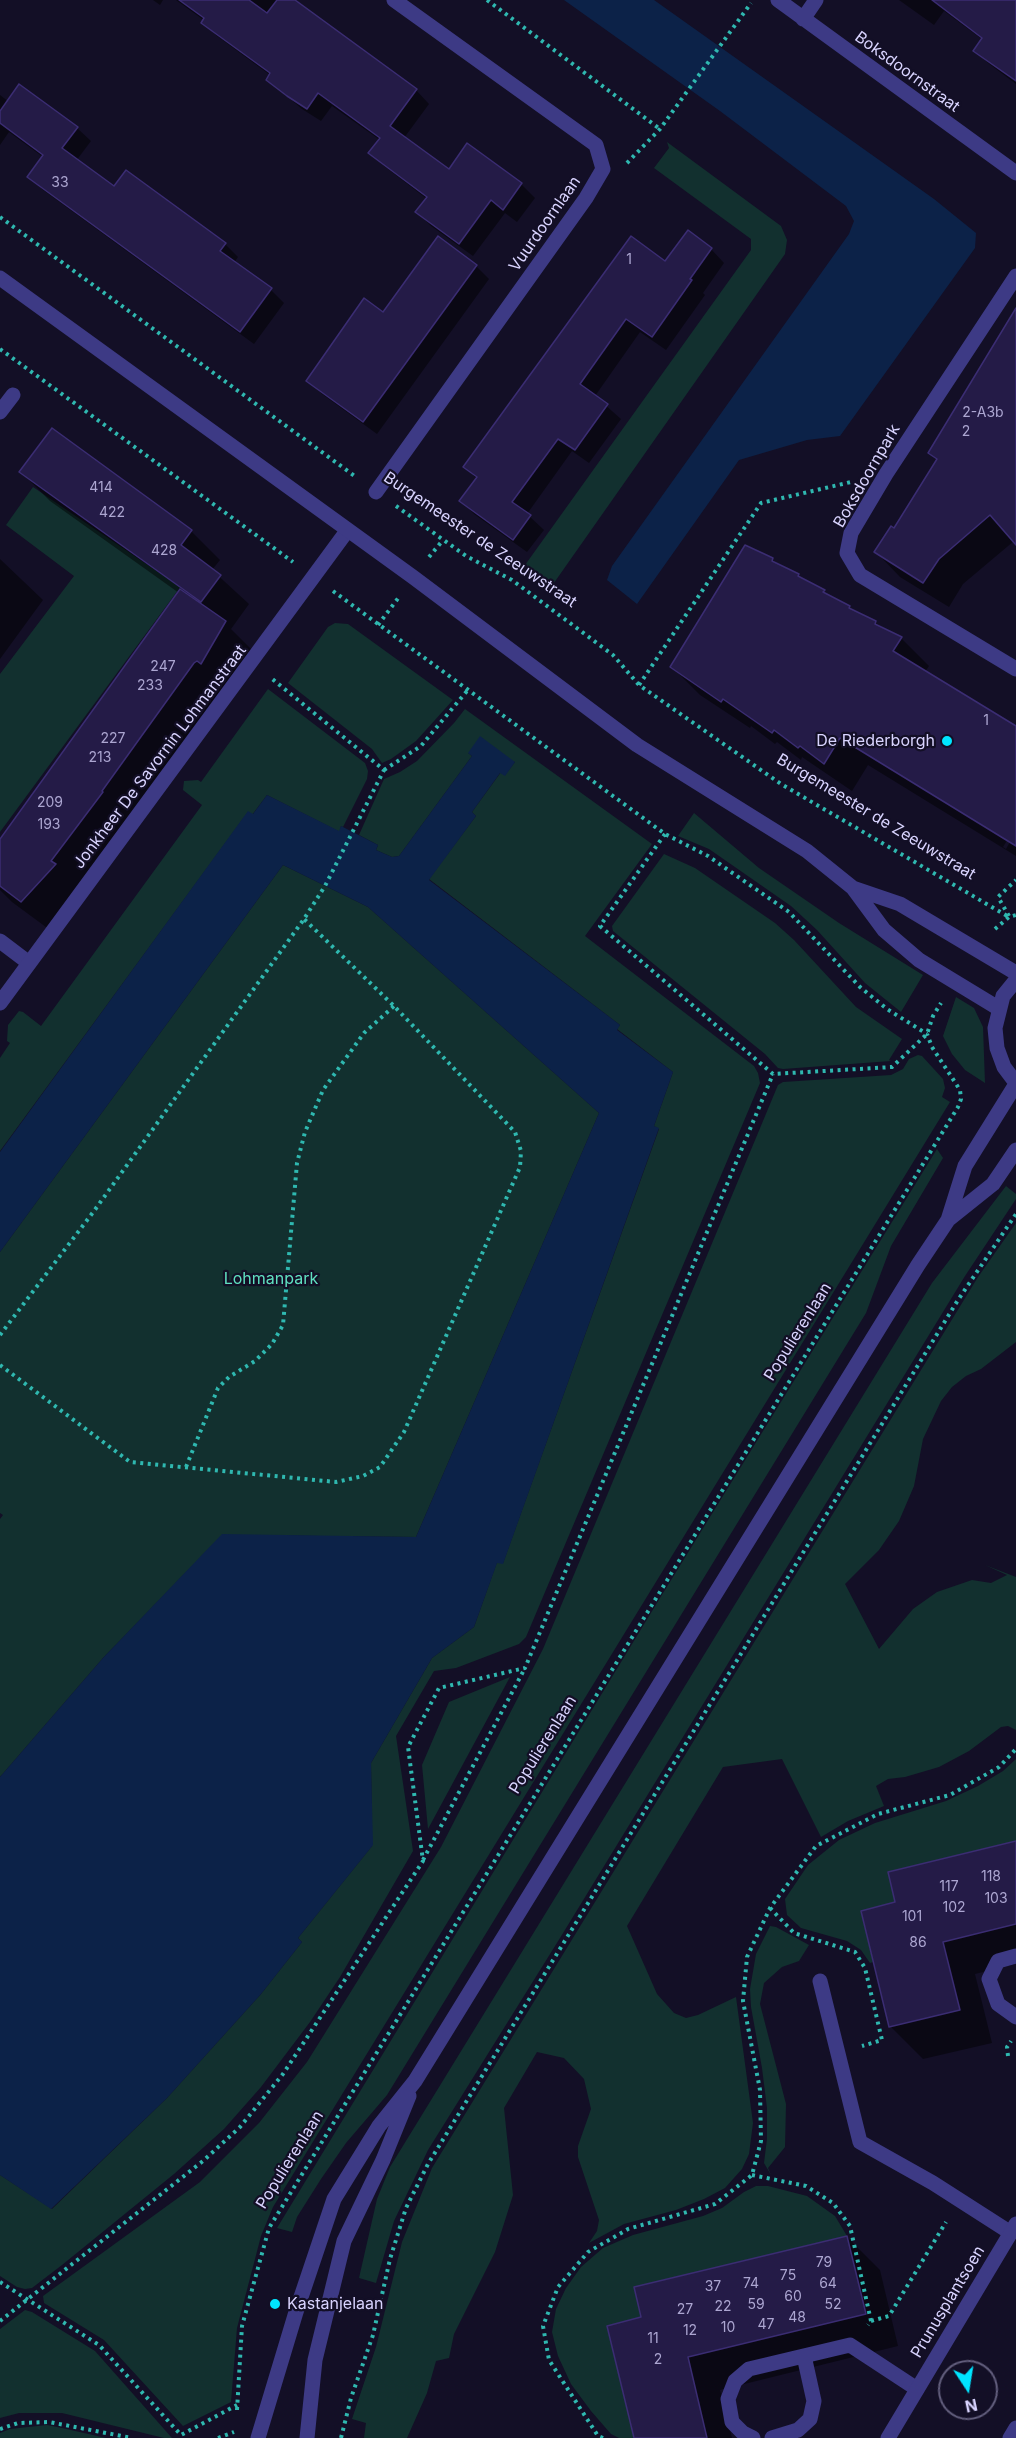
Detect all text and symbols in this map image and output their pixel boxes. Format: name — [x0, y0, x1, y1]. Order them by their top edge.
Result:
street label: Boksdoornstraat — [851, 28, 963, 116]
street label: Vuurdoornlaan — [505, 173, 585, 275]
house number: 33 — [51, 175, 69, 191]
house number: 1 — [626, 252, 632, 268]
house number: 2-A3b — [962, 405, 1004, 421]
street label: Boksdoornpark — [830, 421, 904, 531]
house number: 2 — [962, 424, 970, 440]
street label: Burgemeester de Zeeuwstraat — [380, 468, 580, 612]
house number: 414 — [89, 480, 113, 496]
house number: 422 — [99, 505, 125, 521]
house number: 428 — [151, 543, 177, 559]
street label: Jonkheer De Savornin Lohmanstraat — [69, 641, 251, 873]
house number: 247 — [150, 659, 176, 675]
house number: 233 — [137, 678, 163, 694]
house number: 1 — [983, 713, 989, 729]
house number: 227 — [101, 731, 125, 747]
place label: De Riederborgh — [816, 731, 935, 751]
marker: De Riederborgh — [940, 734, 954, 748]
house number: 213 — [89, 750, 111, 766]
street label: Burgemeester de Zeeuwstraat — [773, 750, 979, 884]
house number: 209 — [37, 795, 63, 811]
house number: 193 — [37, 817, 61, 833]
park label: Lohmanpark — [224, 1269, 318, 1289]
street label: Populierenlaan — [760, 1279, 836, 1385]
street label: Populierenlaan — [505, 1692, 581, 1798]
house number: 118 — [981, 1869, 1001, 1885]
house number: 117 — [939, 1879, 959, 1895]
house number: 103 — [984, 1891, 1008, 1907]
house number: 102 — [942, 1900, 966, 1916]
house number: 101 — [902, 1909, 922, 1925]
house number: 86 — [909, 1935, 927, 1951]
street label: Populierenlaan — [252, 2107, 328, 2213]
street label: Prunusplantsoen — [907, 2243, 989, 2361]
house number: 79 — [816, 2255, 832, 2271]
house number: 75 — [780, 2268, 796, 2284]
house number: 74 — [743, 2276, 759, 2292]
house number: 64 — [819, 2276, 837, 2292]
house number: 37 — [705, 2279, 721, 2295]
house number: 60 — [784, 2289, 802, 2305]
place label: Kastanjelaan — [287, 2294, 383, 2314]
marker: Kastanjelaan — [268, 2297, 282, 2311]
house number: 59 — [747, 2297, 765, 2313]
house number: 52 — [824, 2297, 842, 2313]
house number: 22 — [714, 2299, 732, 2315]
house number: 27 — [677, 2302, 693, 2318]
house number: 48 — [788, 2310, 806, 2326]
house number: 47 — [758, 2317, 774, 2333]
house number: 10 — [721, 2320, 735, 2336]
house number: 12 — [683, 2323, 697, 2339]
house number: 11 — [647, 2331, 659, 2347]
house number: 2 — [654, 2352, 662, 2368]
north arrow — [938, 2360, 998, 2420]
text: N — [963, 2395, 979, 2417]

